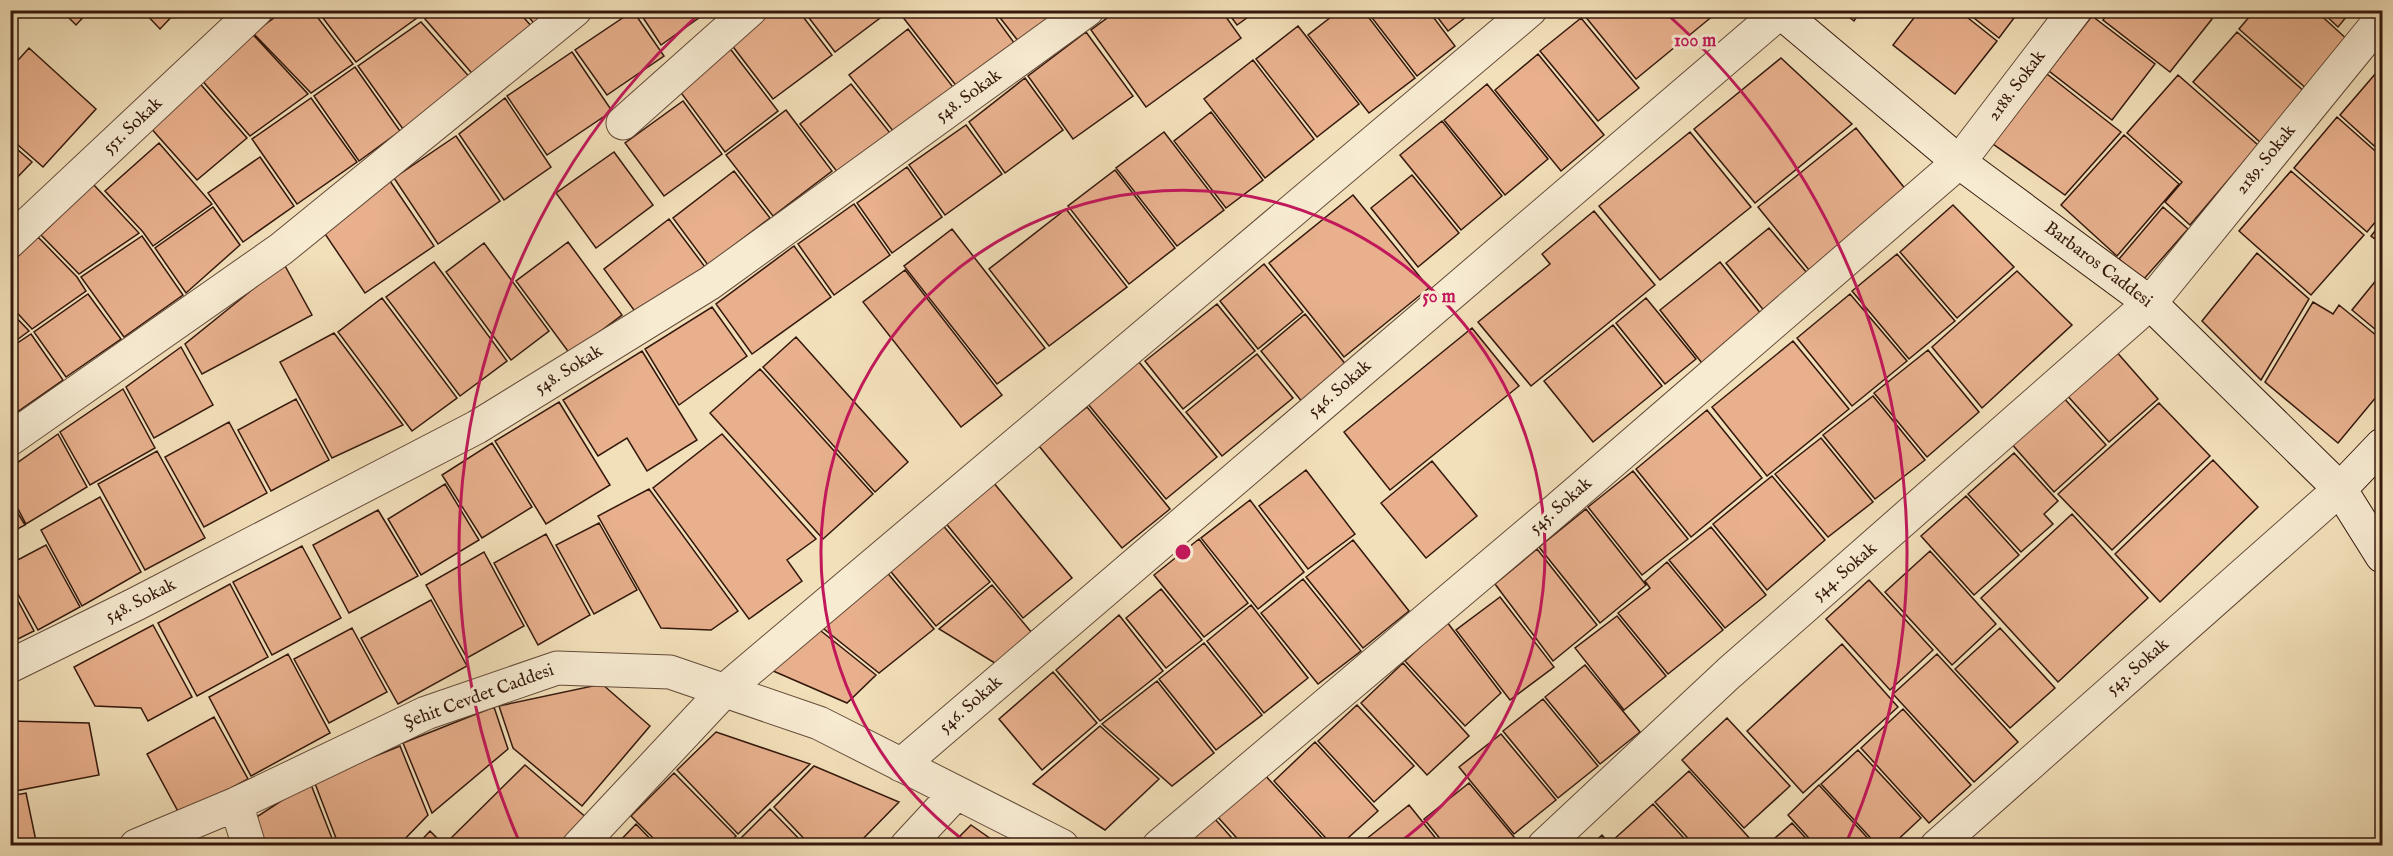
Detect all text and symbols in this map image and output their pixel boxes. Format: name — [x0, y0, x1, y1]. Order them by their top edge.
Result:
text: 100 m — [1674, 30, 1716, 53]
street label: 2188. Sokak — [1983, 46, 2051, 126]
street label: 548. Sokak — [931, 64, 1007, 128]
street label: 551. Sokak — [98, 92, 168, 159]
street label: 2189. Sokak — [2231, 120, 2302, 200]
street label: Barbaros Caddesi — [2039, 217, 2157, 313]
text: 50 m — [1422, 286, 1456, 309]
street label: 548. Sokak — [531, 340, 608, 400]
street label: 546. Sokak — [1304, 355, 1377, 423]
street label: 545. Sokak — [1525, 472, 1597, 539]
street label: 544. Sokak — [1808, 537, 1882, 606]
centre of rings — [1173, 542, 1193, 562]
street label: 548. Sokak — [102, 573, 180, 629]
street label: 543. Sokak — [2102, 633, 2174, 701]
street label: Şehit Cevdet Caddesi — [401, 659, 557, 735]
street label: 546. Sokak — [935, 671, 1008, 739]

